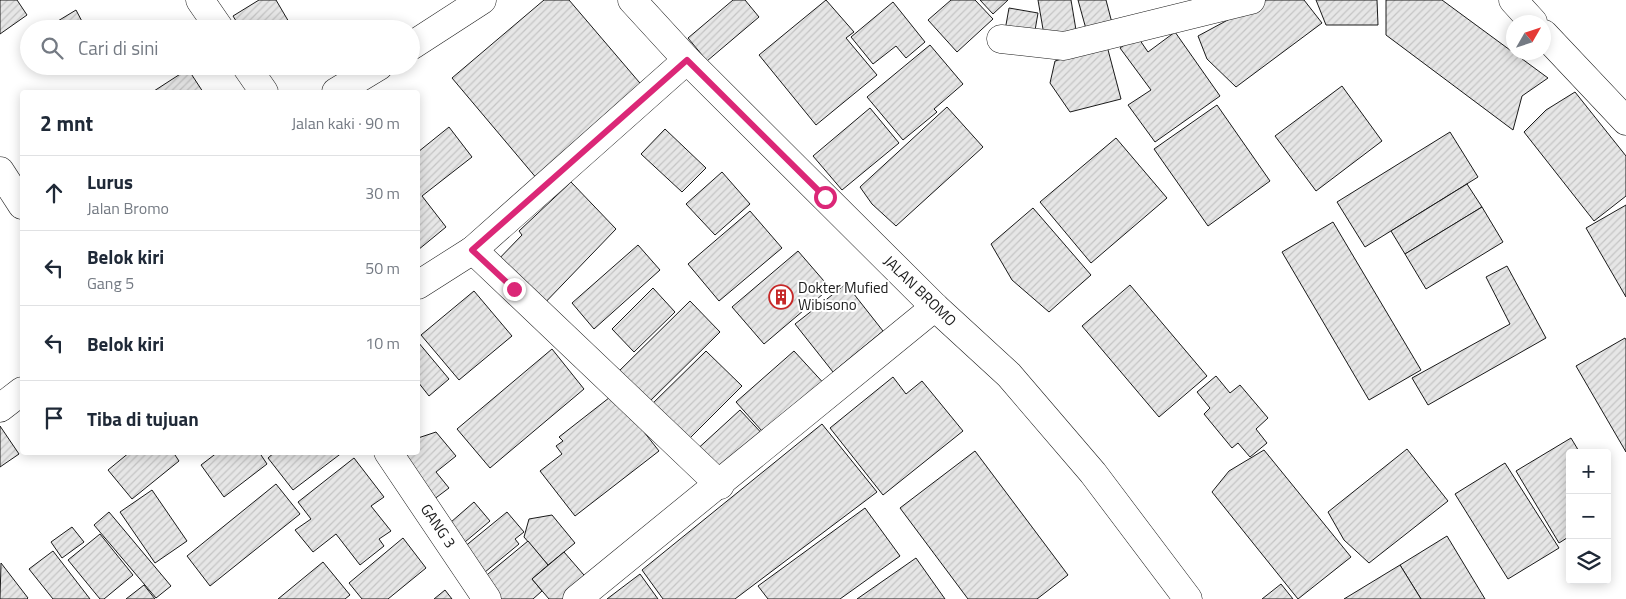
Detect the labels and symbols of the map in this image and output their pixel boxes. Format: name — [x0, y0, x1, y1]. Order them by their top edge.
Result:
north arrow — [1506, 15, 1551, 60]
route start — [814, 186, 837, 209]
street label: JALAN BROMO — [879, 250, 962, 332]
place label: Dokter Mufied Wibisono — [798, 276, 888, 316]
route end — [503, 278, 526, 301]
building icon: Dokter Mufied Wibisono — [768, 284, 794, 310]
street label: GANG 3 — [415, 499, 462, 553]

